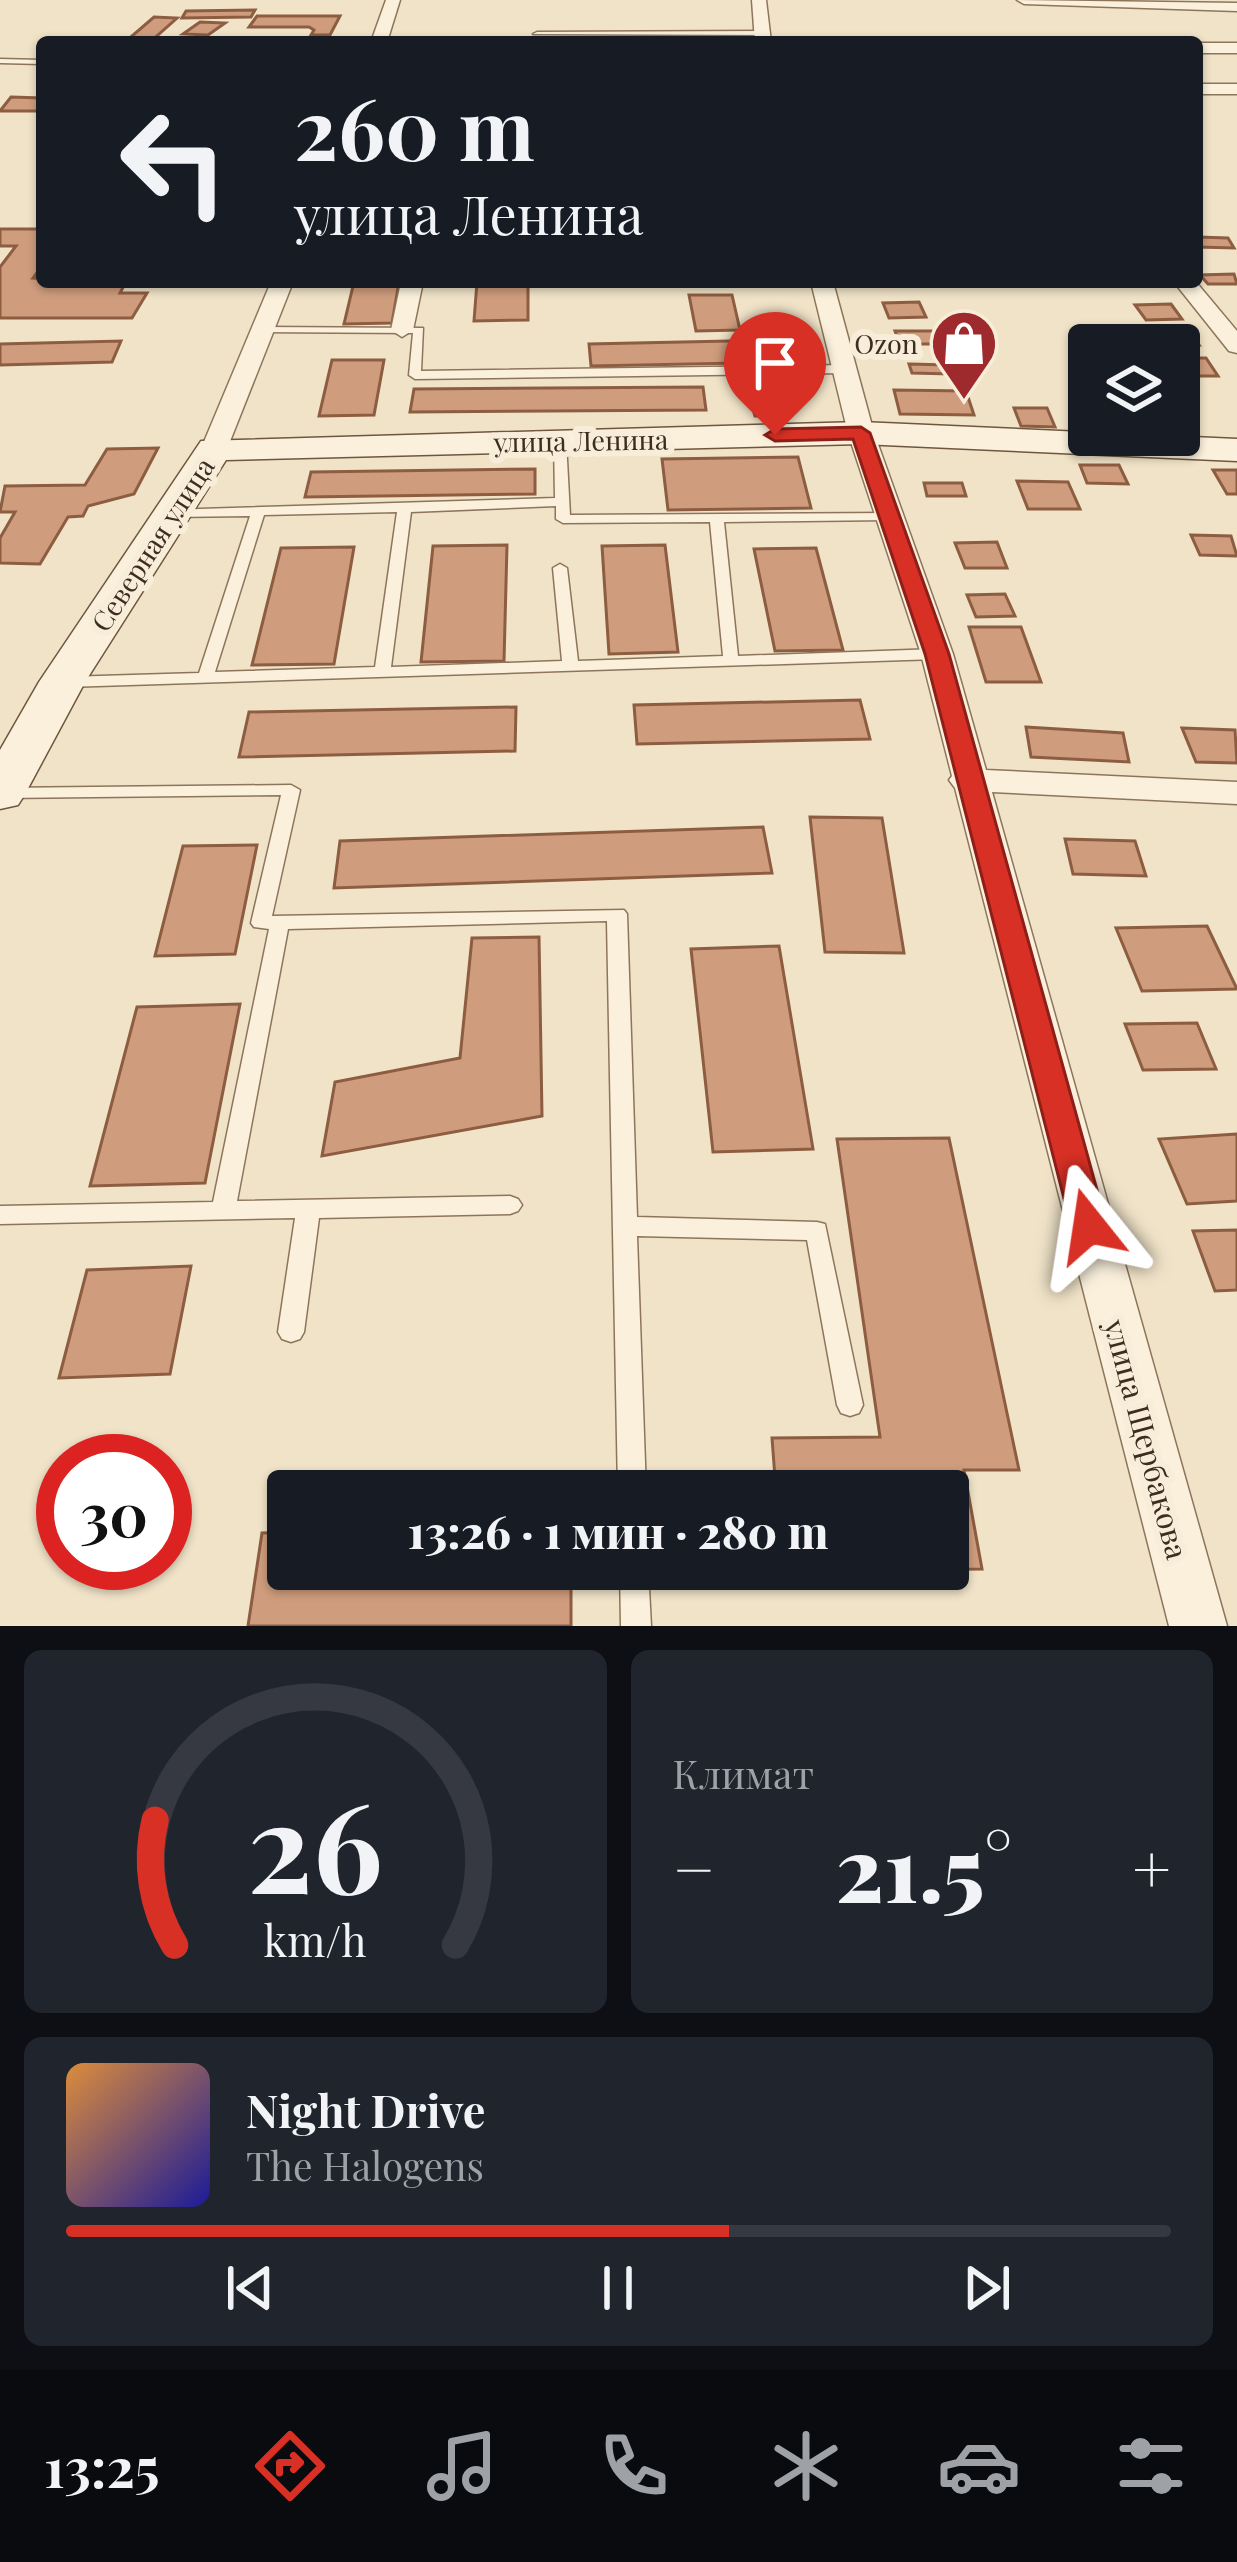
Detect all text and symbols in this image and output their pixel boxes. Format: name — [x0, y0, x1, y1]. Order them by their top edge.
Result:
text: 260 m — [294, 70, 535, 182]
icon: left — [96, 84, 252, 240]
text: улица Ленина — [294, 177, 643, 249]
shop icon: Ozon — [929, 308, 999, 402]
pin — [724, 312, 826, 435]
map controls — [1068, 324, 1200, 456]
button: layers — [1068, 324, 1200, 456]
place label: Ozon — [854, 325, 918, 361]
icon: arrive — [742, 330, 808, 396]
street label: улица Ленина — [492, 420, 669, 460]
street label: Северная улица — [82, 450, 222, 638]
position arrow — [1026, 1163, 1152, 1289]
street label: улица Щербакова — [1095, 1314, 1198, 1563]
speed limit sign: 30 — [36, 1434, 192, 1590]
text: 13:26 · 1 мин · 280 m — [408, 1500, 829, 1560]
text: Климат — [673, 1747, 814, 1799]
text: 26 — [248, 1759, 383, 1925]
text: 21.5° — [836, 1806, 1012, 1926]
text: − — [673, 1823, 715, 1911]
text: + — [1132, 1823, 1171, 1911]
text: km/h — [264, 1910, 367, 1967]
text: Night Drive — [246, 2079, 485, 2139]
text: The Halogens — [246, 2139, 484, 2191]
icon: previous — [217, 2255, 283, 2321]
icon: pause — [585, 2255, 651, 2321]
icon: next — [954, 2255, 1020, 2321]
icon: directions — [248, 2424, 332, 2508]
icon: music — [420, 2424, 504, 2508]
icon: phone — [592, 2424, 676, 2508]
icon: climate — [764, 2424, 848, 2508]
icon: car — [937, 2424, 1021, 2508]
icon: filters — [1109, 2424, 1193, 2508]
text: 13:25 — [44, 2430, 159, 2502]

